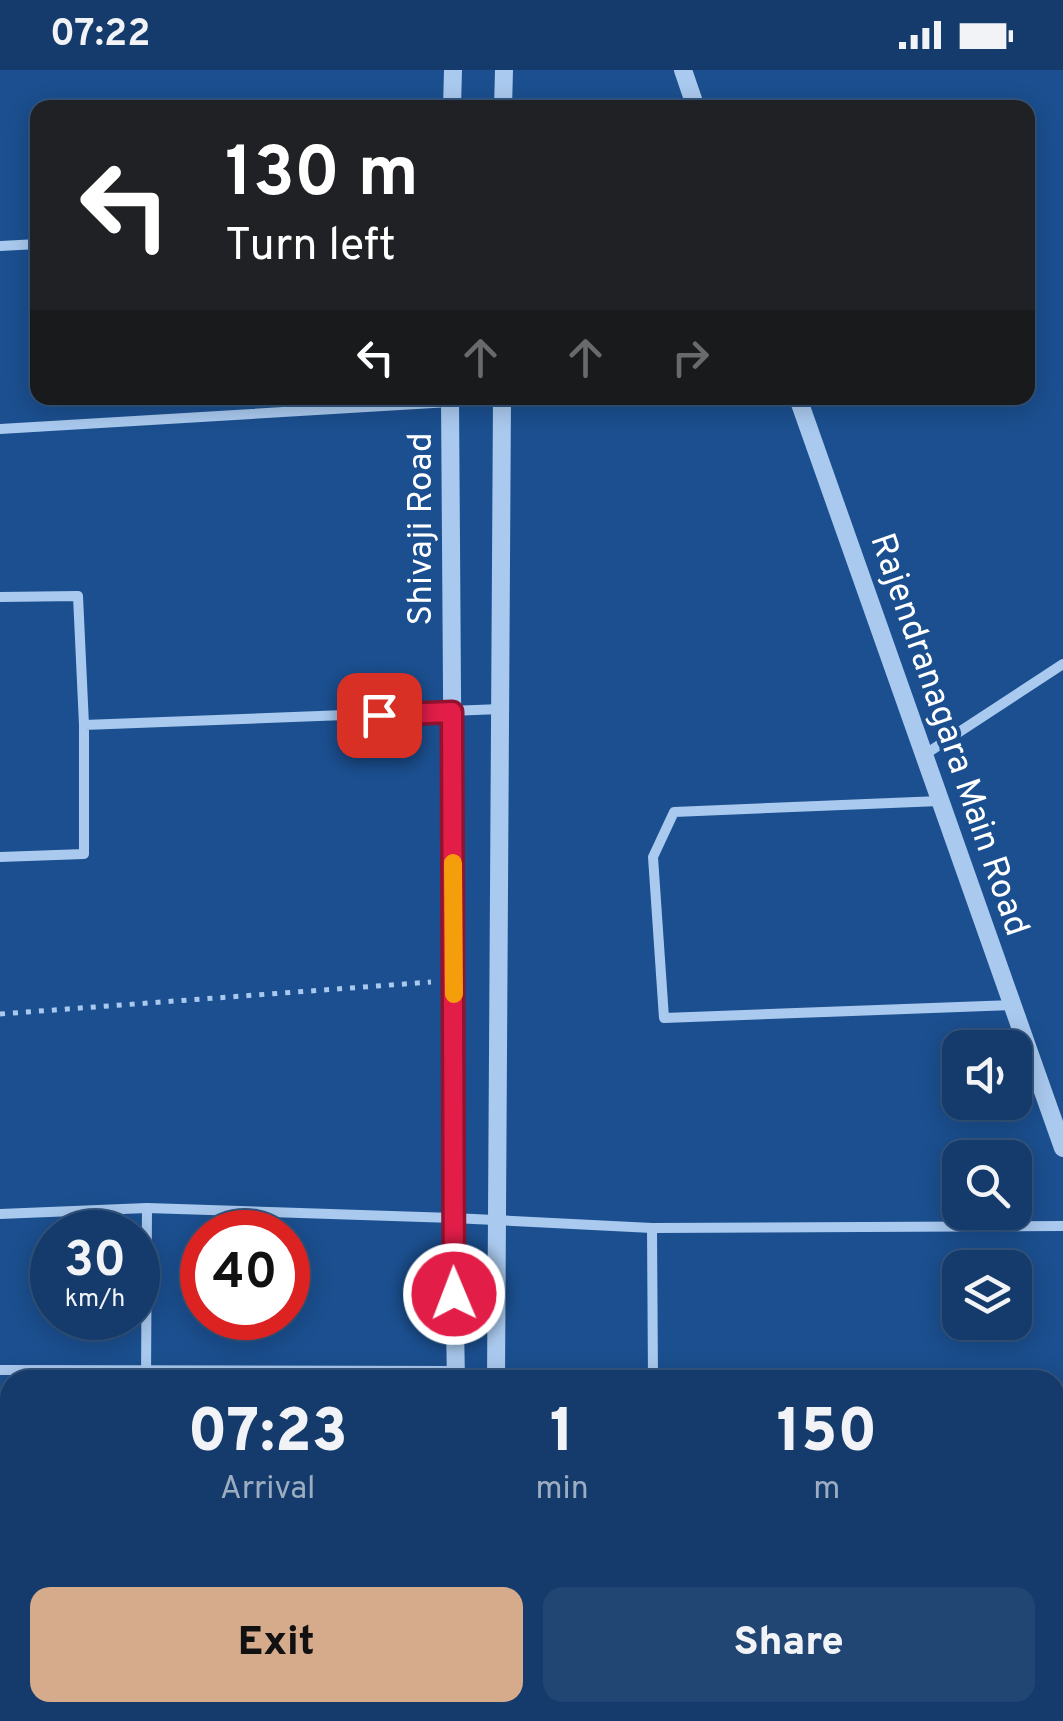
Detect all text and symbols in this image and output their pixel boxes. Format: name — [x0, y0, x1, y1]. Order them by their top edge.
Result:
text: 07:22 — [50, 11, 150, 60]
text: 130 m — [225, 132, 419, 221]
icon: left — [60, 140, 190, 270]
text: Turn left — [225, 219, 396, 276]
icon: left — [348, 330, 403, 385]
icon: ahead — [453, 330, 508, 385]
icon: ahead — [558, 330, 613, 385]
icon: right — [663, 330, 718, 385]
street label: Shivaji Road — [400, 432, 444, 626]
street label: Rajendranagara Main Road — [859, 528, 1038, 942]
pin — [337, 673, 422, 758]
icon: arrive — [352, 688, 407, 743]
map controls — [942, 1030, 1032, 1340]
button: sound — [942, 1030, 1032, 1120]
button: search — [942, 1140, 1032, 1230]
speed limit sign: 40 — [180, 1210, 310, 1340]
text: 30 — [64, 1231, 126, 1294]
position arrow — [402, 1242, 506, 1346]
button: layers — [942, 1250, 1032, 1340]
text: km/h — [65, 1284, 125, 1316]
text: 07:23 — [188, 1397, 348, 1473]
text: 1 — [550, 1397, 574, 1473]
text: 150 — [777, 1397, 877, 1473]
text: Arrival — [220, 1470, 315, 1510]
text: min — [535, 1470, 589, 1510]
text: m — [813, 1470, 840, 1510]
button: Exit — [30, 1587, 523, 1702]
button: Share — [543, 1587, 1035, 1702]

